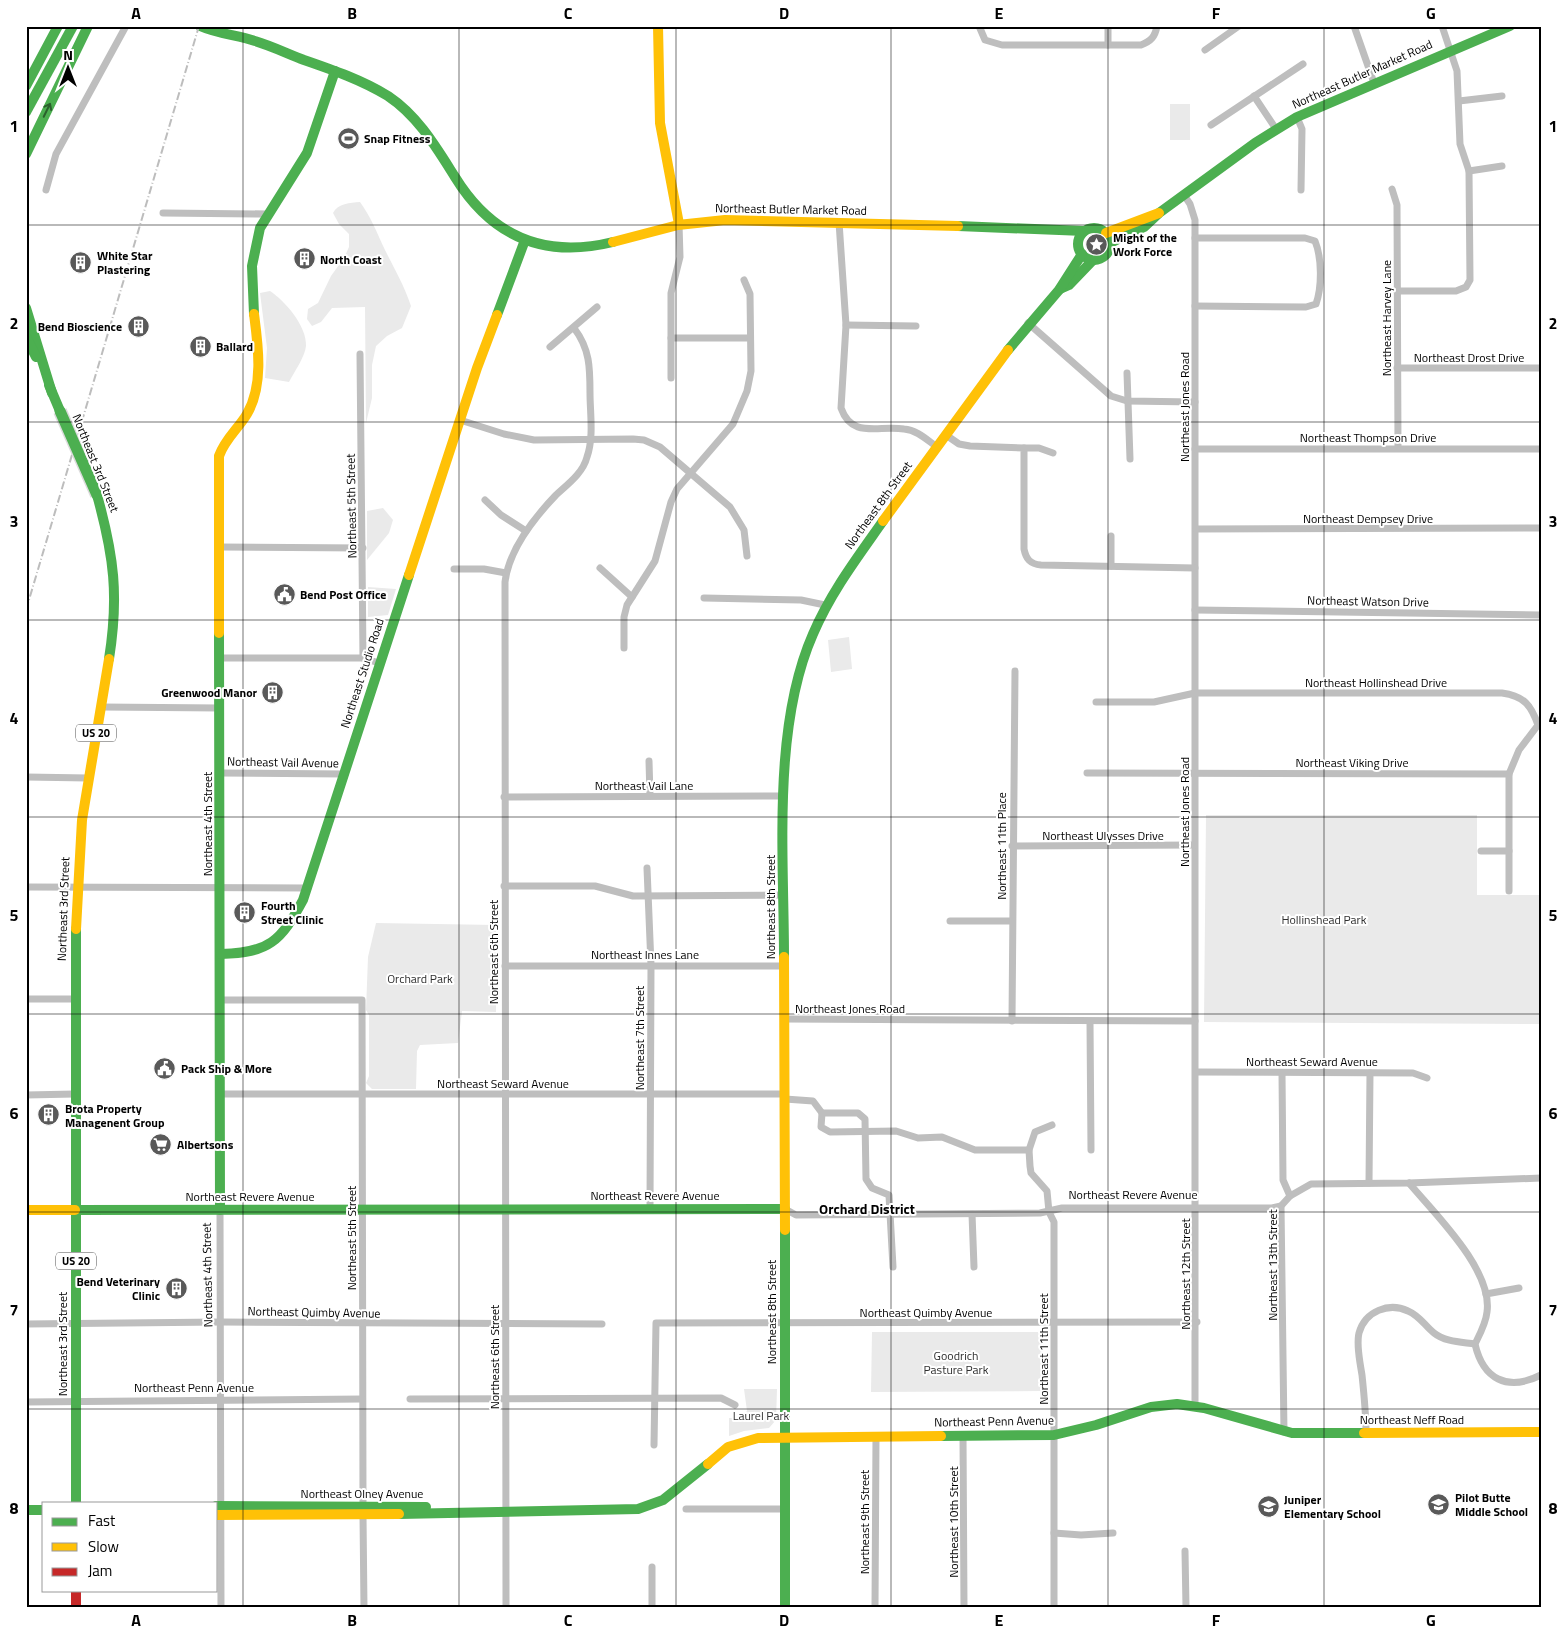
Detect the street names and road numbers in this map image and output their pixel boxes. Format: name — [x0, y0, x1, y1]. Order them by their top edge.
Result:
street label: Northeast Butler Market Road — [1289, 34, 1435, 114]
street label: Northeast Butler Market Road — [715, 198, 867, 220]
street label: Northeast Harvey Lane — [1377, 260, 1396, 376]
street label: Northeast Drost Drive — [1414, 348, 1524, 367]
street label: Northeast Jones Road — [1175, 352, 1194, 462]
street label: Northeast 3rd Street — [68, 411, 125, 516]
street label: Northeast Thompson Drive — [1300, 428, 1436, 447]
street label: Northeast 5th Street — [341, 453, 361, 558]
street label: Northeast 8th Street — [840, 456, 917, 553]
street label: Northeast Dempsey Drive — [1303, 509, 1433, 528]
street label: Northeast Watson Drive — [1307, 590, 1429, 612]
street label: Northeast Studio Road — [335, 616, 389, 730]
street label: Northeast Hollinshead Drive — [1305, 673, 1447, 692]
road number: US 20 — [76, 724, 116, 741]
street label: Northeast Vail Avenue — [227, 752, 339, 772]
street label: Northeast Viking Drive — [1295, 753, 1409, 772]
street label: Northeast Jones Road — [1175, 757, 1194, 867]
street label: Northeast 4th Street — [198, 771, 217, 876]
street label: Northeast Vail Lane — [595, 776, 693, 795]
street label: Northeast 11th Place — [992, 792, 1011, 900]
street label: Northeast Ulysses Drive — [1042, 826, 1164, 845]
street label: Northeast 8th Street — [761, 854, 780, 959]
street label: Northeast 3rd Street — [52, 856, 74, 961]
street label: Northeast 6th Street — [484, 899, 503, 1004]
street label: Northeast Innes Lane — [591, 945, 699, 964]
street label: Northeast 7th Street — [630, 985, 649, 1090]
street label: Northeast Jones Road — [795, 999, 905, 1018]
street label: Northeast Seward Avenue — [1246, 1052, 1378, 1071]
street label: Northeast Seward Avenue — [437, 1074, 569, 1093]
street label: Northeast 5th Street — [342, 1185, 361, 1290]
street label: Northeast Revere Avenue — [1069, 1185, 1197, 1204]
street label: Northeast Revere Avenue — [591, 1186, 719, 1205]
street label: Northeast Revere Avenue — [186, 1187, 314, 1206]
street label: Northeast 13th Street — [1263, 1209, 1282, 1321]
street label: Northeast 12th Street — [1176, 1218, 1195, 1330]
street label: Northeast 4th Street — [197, 1222, 217, 1327]
road number: US 20 — [56, 1252, 96, 1270]
street label: Northeast 8th Street — [762, 1259, 781, 1364]
street label: Northeast 3rd Street — [53, 1291, 72, 1396]
street label: Northeast 11th Street — [1034, 1293, 1053, 1405]
street label: Northeast Quimby Avenue — [247, 1301, 381, 1323]
street label: Northeast Quimby Avenue — [860, 1303, 992, 1322]
street label: Northeast 6th Street — [485, 1304, 504, 1409]
street label: Northeast Penn Avenue — [134, 1378, 254, 1397]
street label: Northeast Penn Avenue — [934, 1410, 1054, 1432]
street label: Northeast Neff Road — [1360, 1410, 1464, 1429]
street label: Northeast 10th Street — [944, 1466, 963, 1578]
street label: Northeast 9th Street — [855, 1469, 874, 1574]
street label: Northeast Olney Avenue — [301, 1484, 423, 1503]

